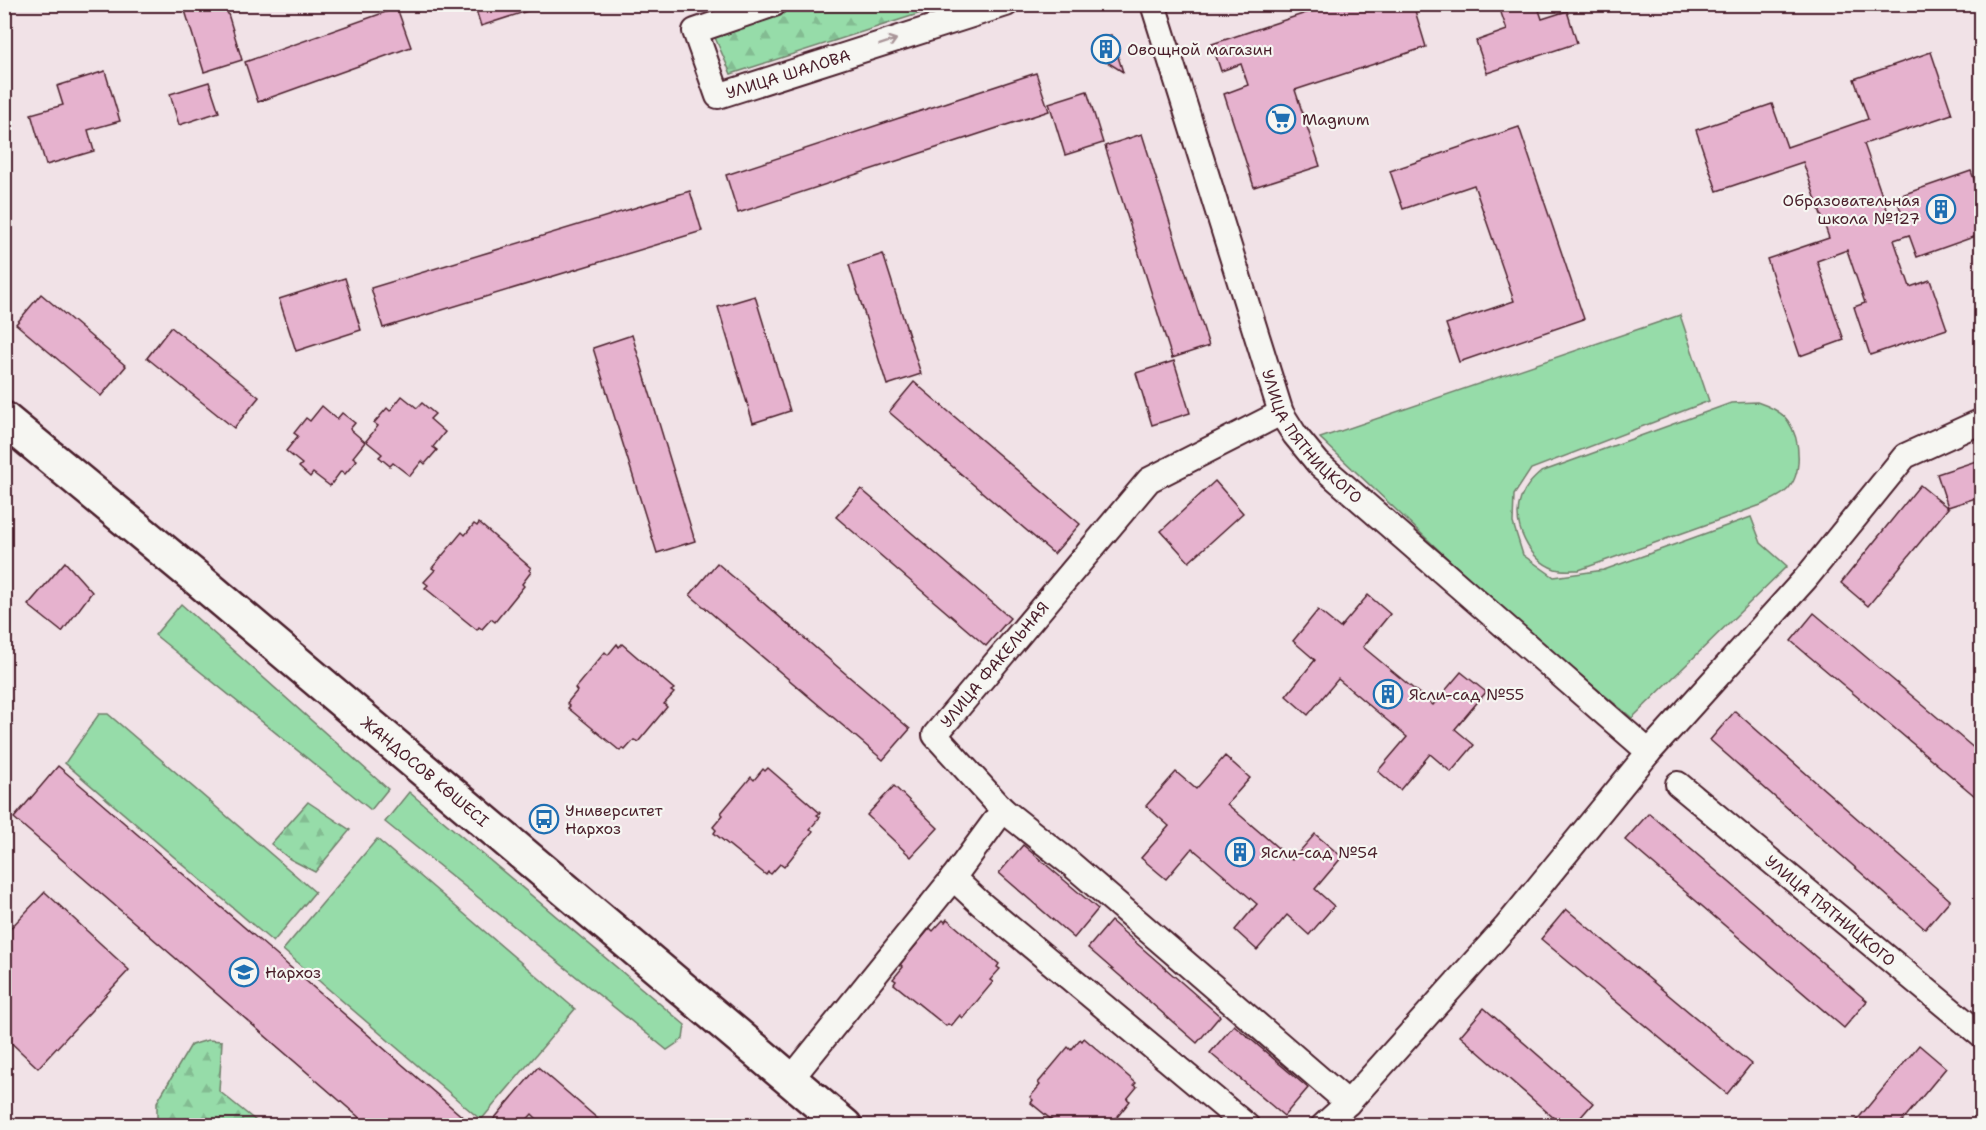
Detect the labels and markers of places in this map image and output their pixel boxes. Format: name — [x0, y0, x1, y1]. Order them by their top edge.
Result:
building icon: Овощной магазин — [1090, 33, 1122, 65]
place label: Овощной магазин — [1127, 39, 1272, 60]
supermarket icon: Magnum — [1265, 103, 1297, 135]
place label: Magnum — [1302, 109, 1370, 130]
place label: Образовательная школа №127 — [1782, 190, 1920, 229]
building icon: Образовательная школа №127 — [1925, 193, 1957, 225]
building icon: Ясли-сад №55 — [1372, 678, 1404, 710]
place label: Ясли-сад №55 — [1409, 684, 1524, 705]
place label: Университет Нархоз — [565, 800, 664, 839]
bus stop icon: Университет Нархоз — [528, 803, 560, 835]
building icon: Ясли-сад №54 — [1224, 836, 1256, 868]
place label: Ясли-сад №54 — [1261, 842, 1378, 863]
school or university icon: Нархоз — [228, 956, 260, 988]
place label: Нархоз — [265, 962, 321, 983]

